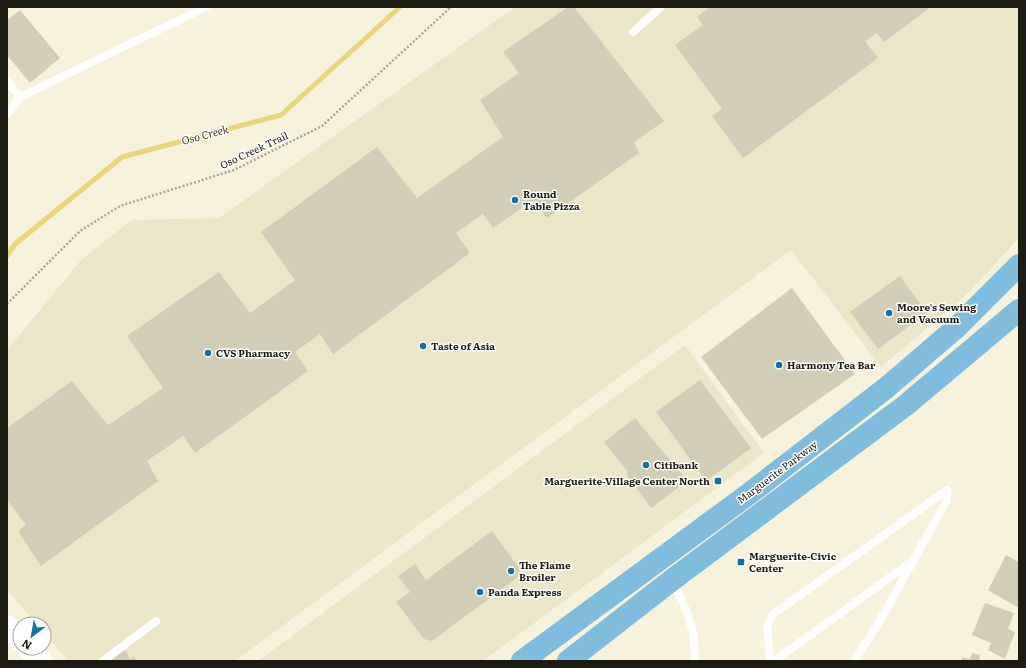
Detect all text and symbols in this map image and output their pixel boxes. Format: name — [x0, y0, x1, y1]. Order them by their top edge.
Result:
water label: Oso Creek — [179, 120, 230, 148]
street label: Oso Creek Trail — [217, 127, 291, 172]
place label: Round Table Pizza — [523, 186, 580, 213]
marker: Round Table Pizza — [510, 195, 520, 205]
place label: Moore's Sewing and Vacuum — [897, 299, 977, 326]
marker: Moore's Sewing and Vacuum — [884, 308, 894, 318]
place label: Taste of Asia — [431, 338, 495, 353]
marker: Taste of Asia — [418, 341, 428, 351]
place label: CVS Pharmacy — [216, 345, 291, 360]
marker: CVS Pharmacy — [203, 348, 213, 358]
place label: Harmony Tea Bar — [787, 357, 876, 372]
marker: Harmony Tea Bar — [774, 360, 784, 370]
street label: Marguerite Parkway — [734, 436, 820, 507]
place label: Citibank — [654, 457, 698, 472]
marker: Citibank — [641, 460, 651, 470]
place label: Marguerite-Village Center North — [544, 473, 710, 488]
marker: Marguerite-Village Center North — [713, 476, 723, 486]
place label: Marguerite-Civic Center — [749, 548, 837, 575]
place label: The Flame Broiler — [519, 557, 571, 584]
marker: Marguerite-Civic Center — [736, 557, 746, 567]
marker: The Flame Broiler — [506, 566, 516, 576]
place label: Panda Express — [488, 584, 561, 599]
marker: Panda Express — [475, 587, 485, 597]
north arrow — [12, 616, 52, 656]
text: N — [18, 636, 34, 655]

